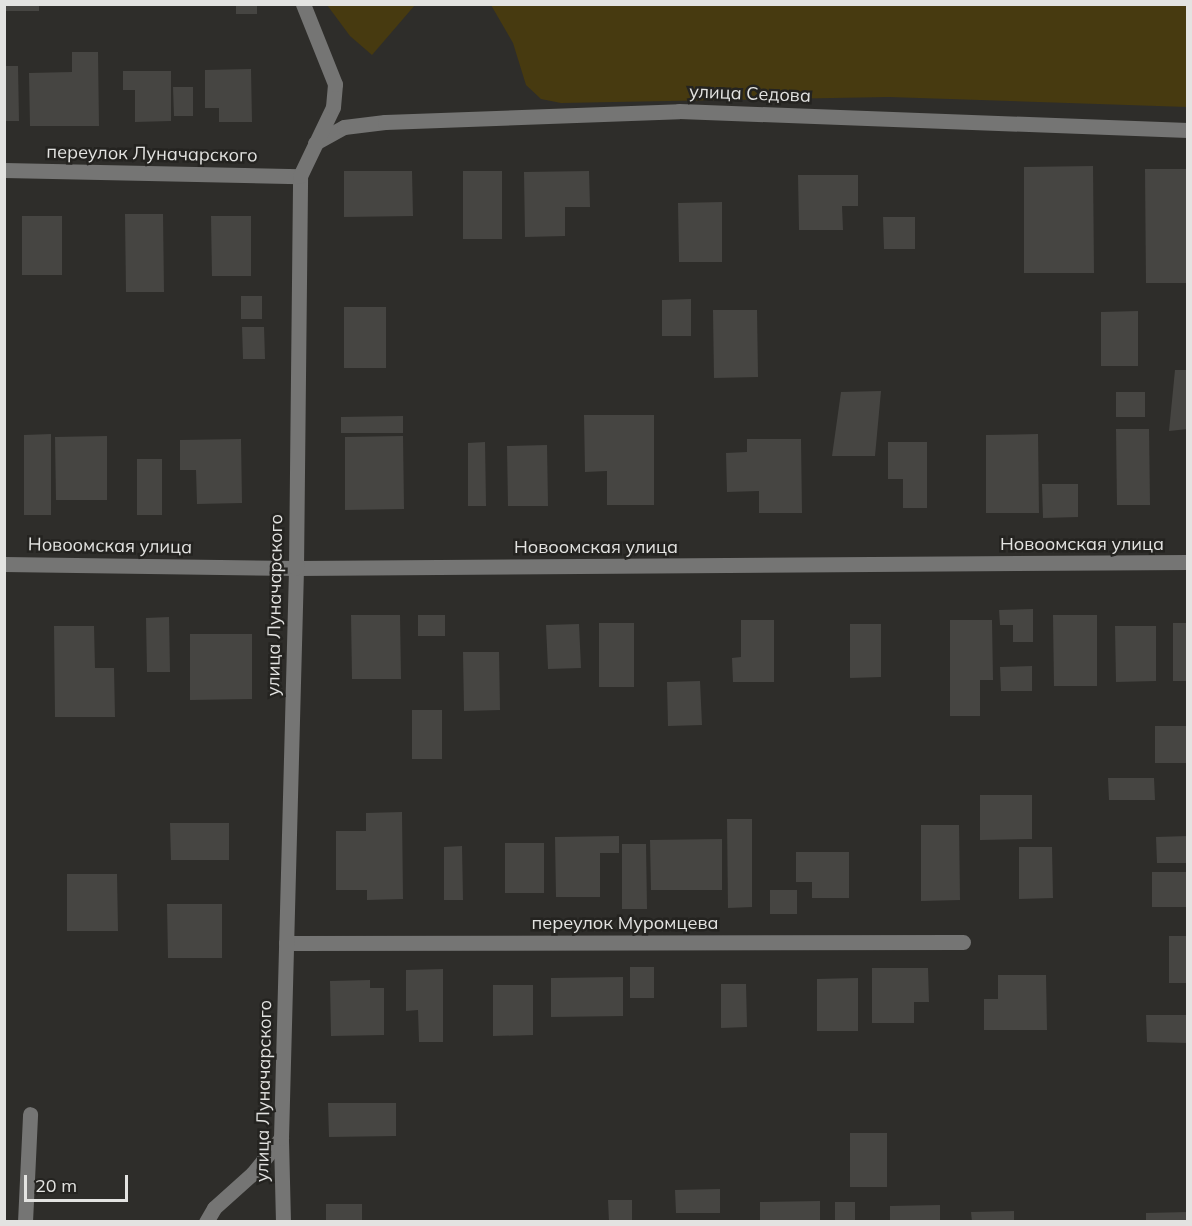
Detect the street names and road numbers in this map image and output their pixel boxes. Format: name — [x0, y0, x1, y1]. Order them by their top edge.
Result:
street label: улица Седова — [689, 81, 811, 107]
street label: переулок Луначарского — [46, 141, 258, 167]
street label: улица Луначарского — [263, 514, 287, 696]
street label: Новоомская улица — [1000, 533, 1164, 555]
street label: Новоомская улица — [28, 534, 192, 558]
street label: Новоомская улица — [514, 536, 678, 558]
street label: переулок Муромцева — [532, 912, 718, 934]
street label: улица Луначарского — [252, 1000, 276, 1182]

